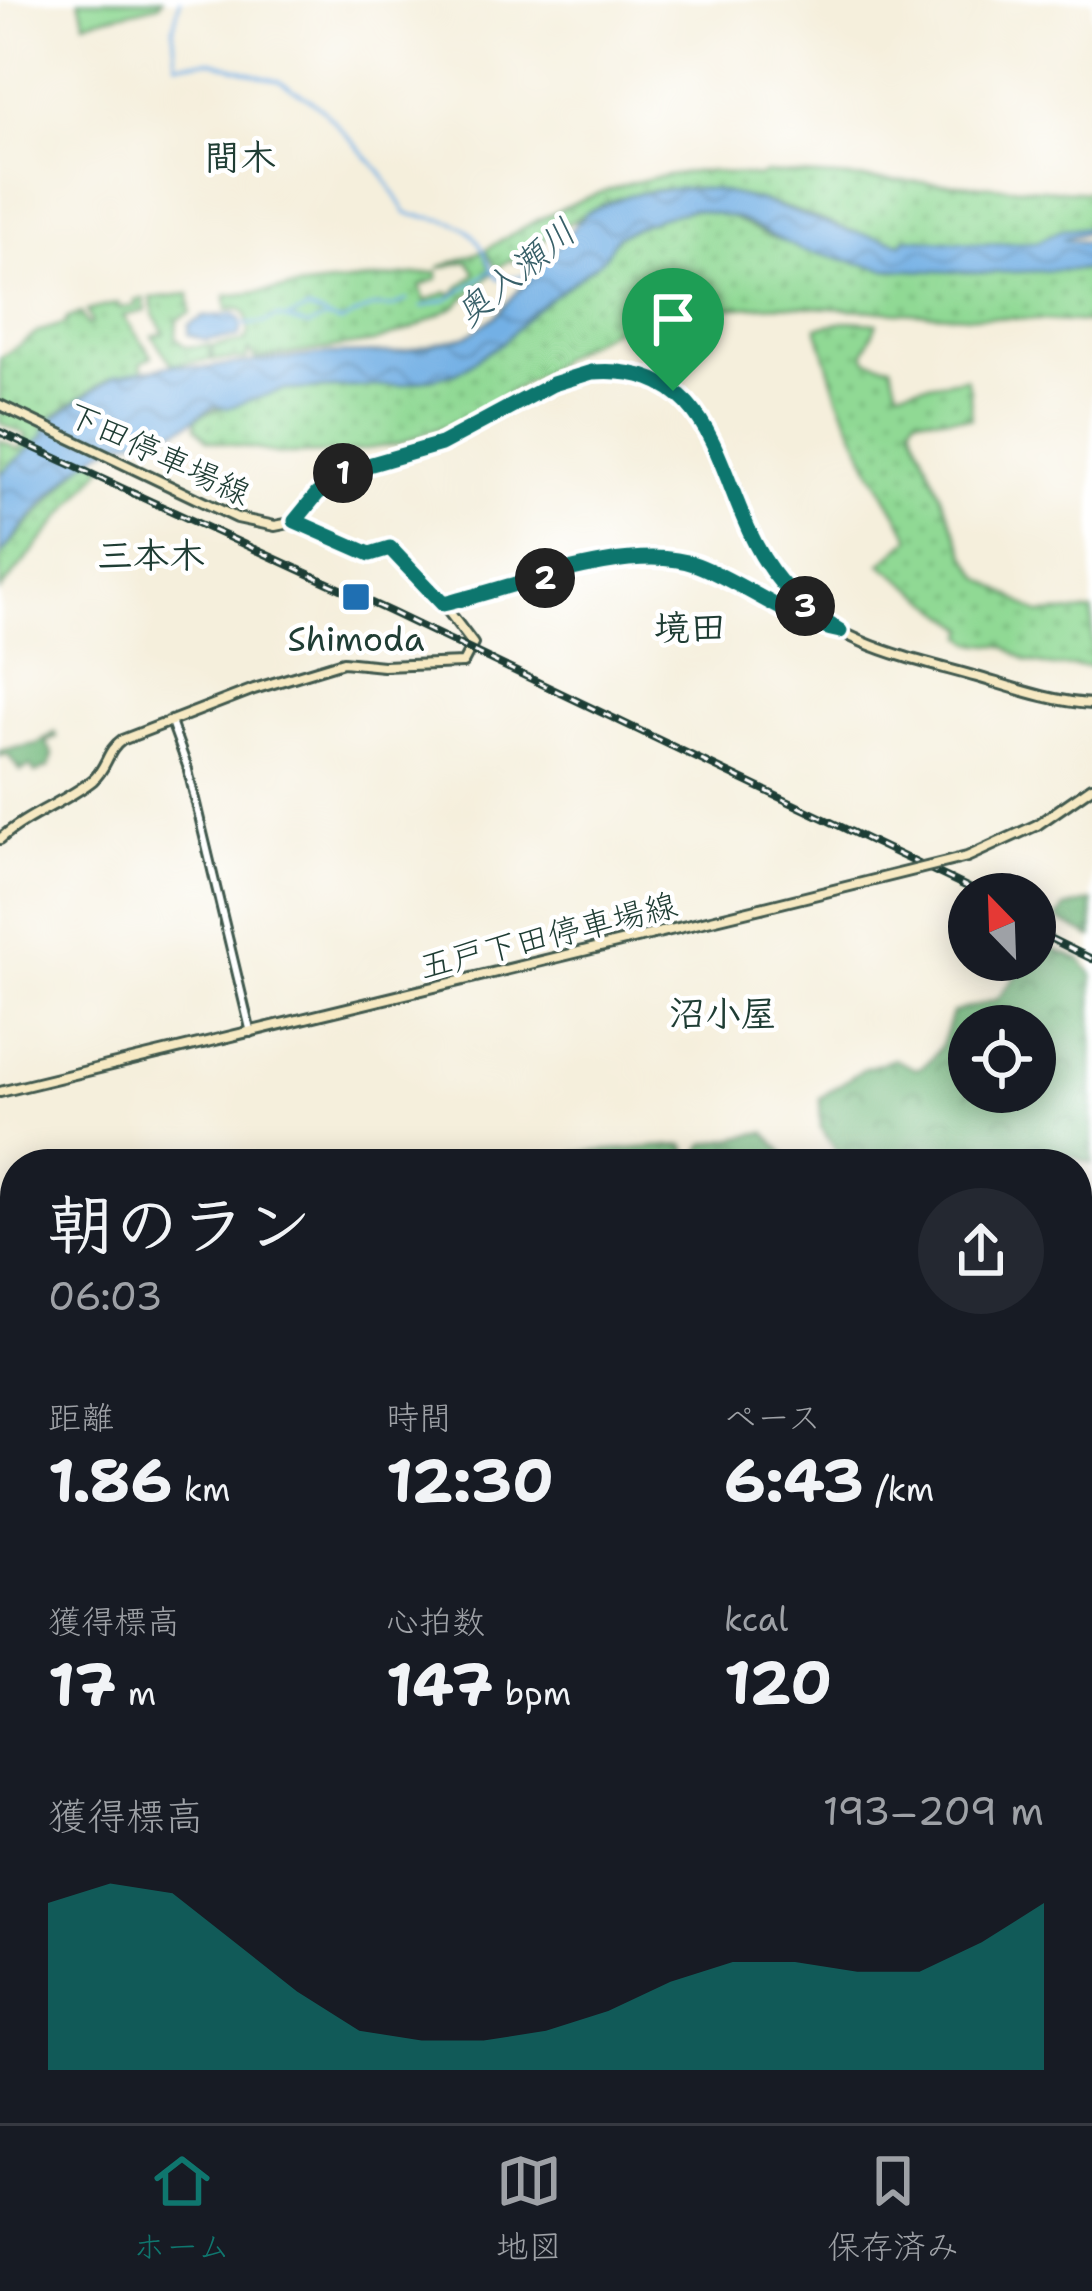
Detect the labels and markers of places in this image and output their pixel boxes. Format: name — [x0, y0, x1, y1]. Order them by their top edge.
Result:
pin — [622, 268, 724, 391]
pin: 1 — [313, 443, 373, 503]
pin: 2 — [515, 548, 575, 608]
pin: 3 — [775, 576, 835, 636]
marker: Shimoda — [340, 581, 372, 613]
place label: Shimoda — [288, 617, 424, 662]

